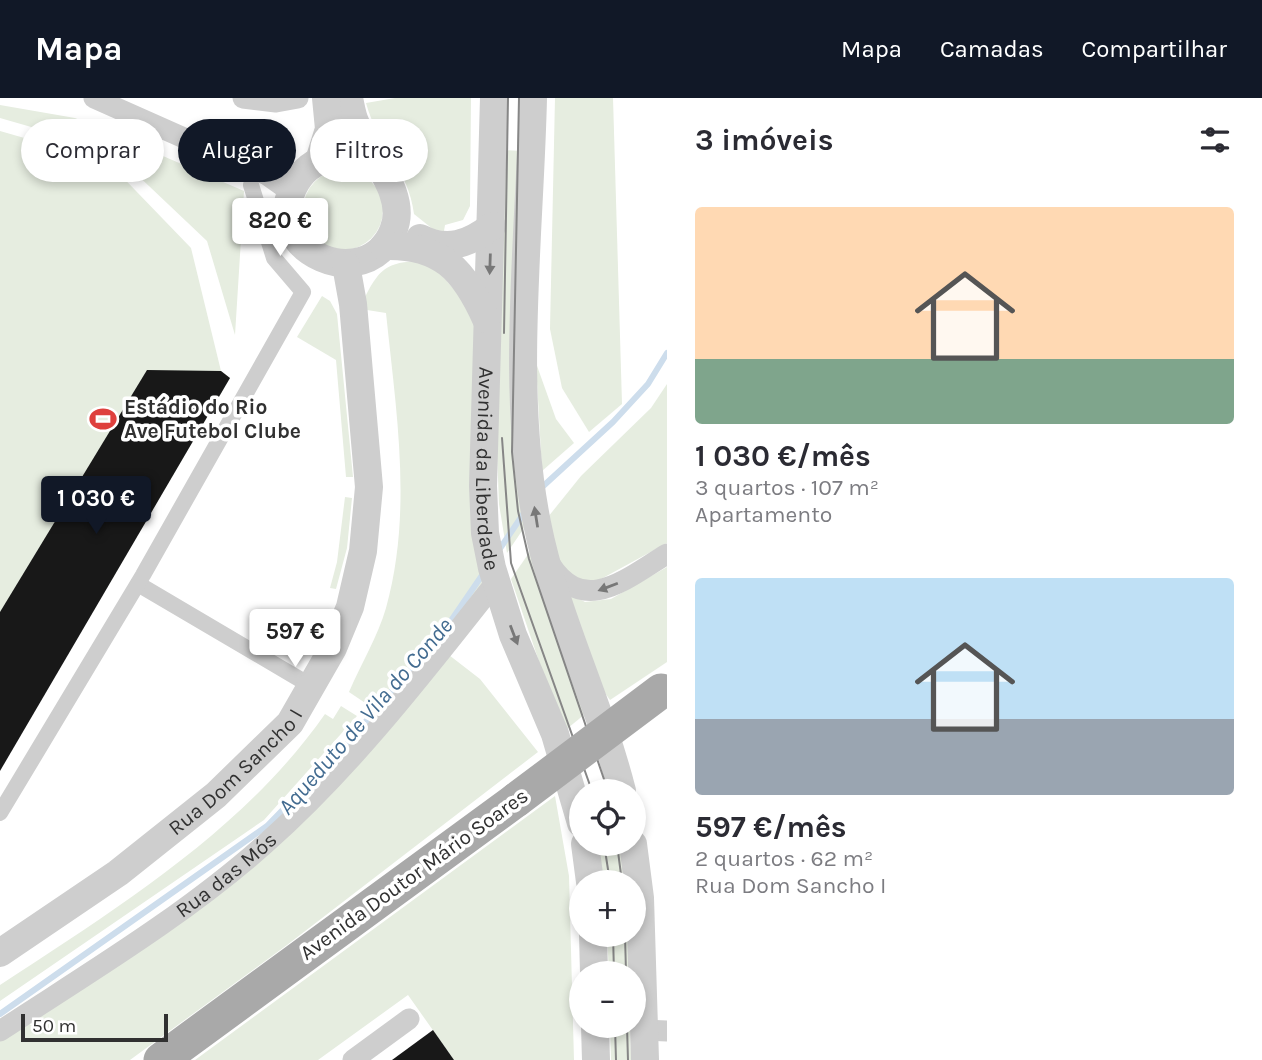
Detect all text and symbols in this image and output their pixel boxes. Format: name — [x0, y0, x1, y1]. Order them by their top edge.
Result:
text: Mapa — [35, 30, 123, 68]
text: Mapa — [841, 35, 902, 63]
text: Camadas — [940, 35, 1044, 63]
text: Compartilhar — [1082, 35, 1227, 63]
chip: Comprar — [21, 119, 164, 182]
chip: Alugar — [178, 119, 296, 182]
chip: Filtros — [310, 119, 428, 182]
icon: filters — [1196, 121, 1234, 159]
text: 3 imóveis — [695, 122, 834, 158]
pin: 820 € — [231, 198, 329, 258]
text: 820 € — [248, 207, 312, 234]
icon: home — [902, 253, 1028, 379]
one-way arrow — [485, 254, 496, 276]
street label: Avenida da Liberdade — [471, 366, 504, 572]
place label: Estádio do Rio Ave Futebol Clube — [124, 395, 301, 443]
sports icon: Estádio do Rio Ave Futebol Clube — [88, 404, 118, 434]
text: 1 030 €/mês — [695, 438, 871, 474]
text: 3 quartos · 107 m² — [695, 474, 879, 501]
pin: 1 030 € — [31, 476, 161, 536]
text: 1 030 € — [57, 485, 135, 512]
text: Apartamento — [695, 501, 832, 528]
one-way arrow — [530, 506, 541, 528]
one-way arrow — [597, 582, 618, 593]
pin: 597 € — [246, 610, 344, 669]
water label: Aqueduto de Vila do Conde — [273, 612, 458, 820]
text: 597 € — [265, 618, 325, 645]
one-way arrow — [508, 624, 519, 645]
icon: home — [902, 624, 1028, 750]
street label: Rua Dom Sancho I — [164, 704, 308, 840]
map controls — [569, 779, 646, 1038]
button: locate — [569, 779, 646, 856]
street label: Avenida Doutor Mário Soares — [295, 783, 533, 965]
text: 597 €/mês — [695, 809, 847, 845]
street label: Rua das Mós — [171, 827, 282, 923]
text: 2 quartos · 62 m² — [695, 845, 873, 872]
button: + — [569, 870, 646, 947]
text: Rua Dom Sancho I — [695, 872, 887, 899]
button: − — [569, 961, 646, 1038]
scale bar — [21, 1011, 168, 1043]
text: 50 m — [32, 1015, 76, 1037]

